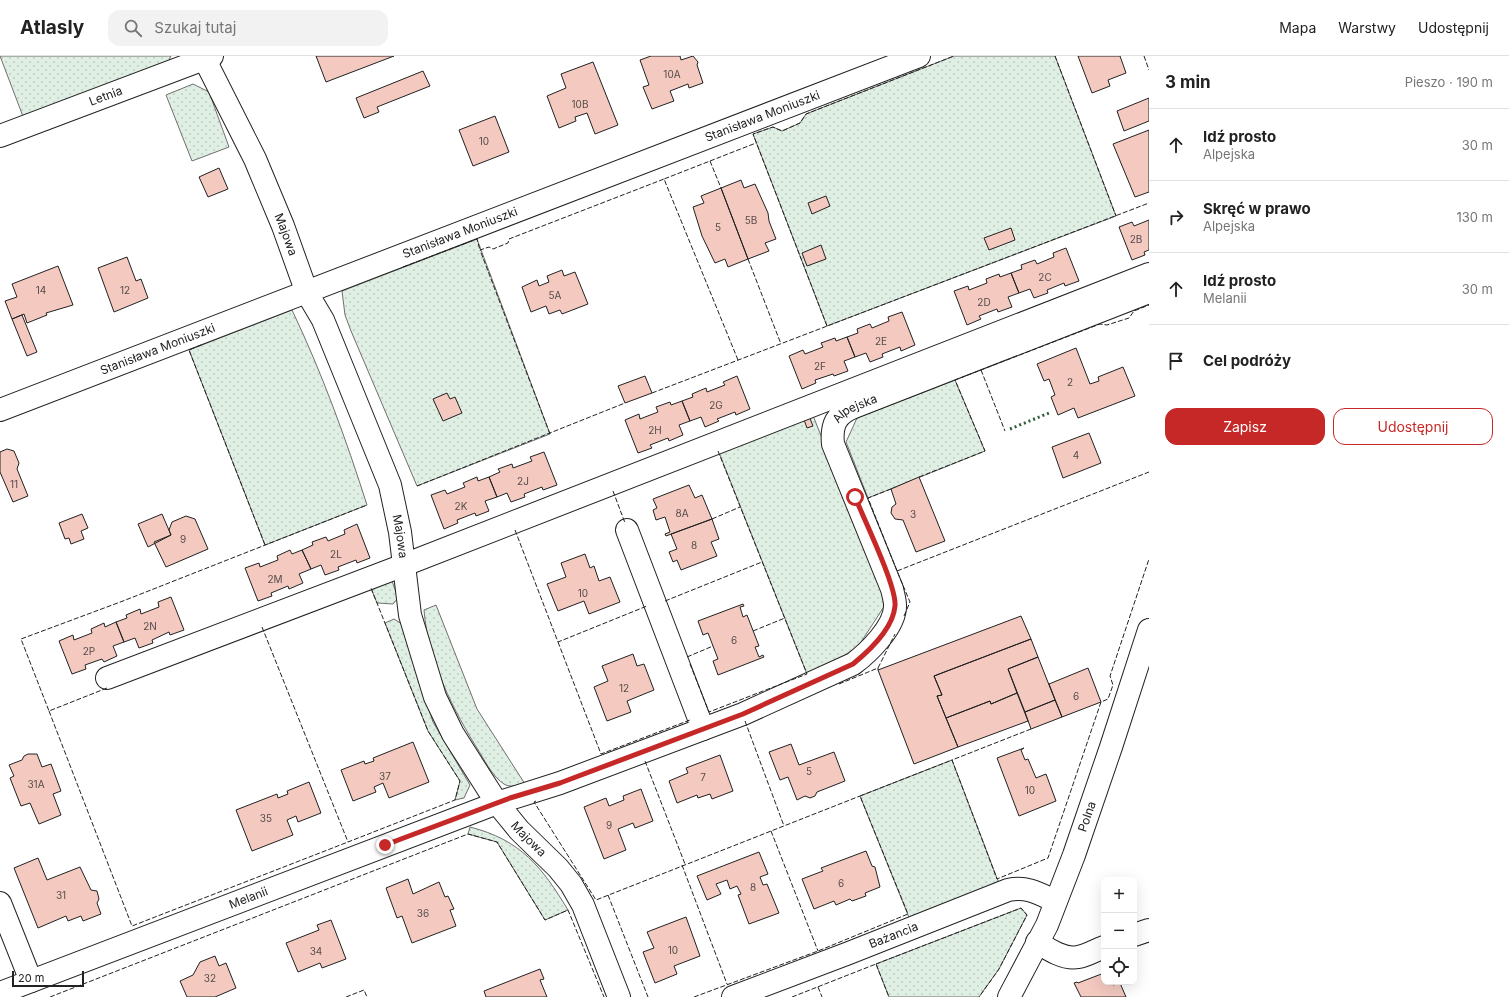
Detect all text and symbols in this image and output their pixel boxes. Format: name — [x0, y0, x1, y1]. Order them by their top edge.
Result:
search box — [108, 10, 388, 46]
text: Atlasly — [20, 16, 84, 39]
icon: search — [122, 17, 144, 39]
text: Szukaj tutaj — [154, 18, 236, 37]
text: Mapa — [1279, 19, 1316, 36]
text: Warstwy — [1338, 19, 1396, 36]
text: Udostępnij — [1418, 19, 1489, 36]
house number: 10A — [663, 68, 681, 80]
text: 3 min — [1165, 72, 1211, 92]
text: Pieszo · 190 m — [1405, 74, 1493, 90]
street label: Letnia — [87, 83, 124, 109]
street label: Stanisława Moniuszki — [703, 87, 822, 145]
house number: 10B — [572, 98, 588, 110]
text: Idź prosto — [1203, 127, 1276, 146]
icon: ahead — [1165, 134, 1187, 156]
house number: 10 — [479, 135, 489, 147]
text: 30 m — [1462, 137, 1493, 153]
text: Alpejska — [1203, 146, 1255, 162]
text: Skręć w prawo — [1203, 199, 1311, 218]
street label: Stanisława Moniuszki — [400, 203, 520, 261]
icon: right — [1165, 206, 1187, 228]
text: 130 m — [1456, 209, 1493, 225]
street label: Majowa — [272, 211, 301, 258]
house number: 5B — [745, 214, 757, 226]
text: Alpejska — [1203, 218, 1255, 234]
house number: 5 — [715, 221, 721, 233]
house number: 2B — [1130, 233, 1142, 245]
house number: 2C — [1038, 271, 1052, 283]
text: Idź prosto — [1203, 271, 1276, 290]
icon: ahead — [1165, 278, 1187, 300]
text: 30 m — [1462, 281, 1493, 297]
house number: 14 — [36, 284, 46, 296]
house number: 12 — [120, 284, 130, 296]
house number: 5A — [549, 289, 562, 301]
text: Melanii — [1203, 290, 1247, 306]
house number: 2D — [977, 296, 991, 308]
street label: Stanisława Moniuszki — [98, 320, 217, 378]
house number: 2E — [875, 335, 887, 347]
icon: arrive — [1165, 350, 1187, 372]
text: Cel podróży — [1203, 351, 1291, 370]
house number: 2F — [814, 360, 826, 372]
house number: 2 — [1067, 376, 1073, 388]
street label: Alpejska — [829, 391, 879, 426]
house number: 2G — [709, 399, 723, 411]
button: Zapisz — [1165, 408, 1325, 445]
button: Udostępnij — [1333, 408, 1493, 445]
house number: 2H — [648, 424, 662, 436]
house number: 4 — [1073, 449, 1079, 461]
house number: 2J — [517, 475, 529, 487]
house number: 11 — [10, 478, 18, 490]
route start — [846, 488, 864, 506]
house number: 2K — [455, 500, 468, 512]
house number: 8A — [675, 507, 689, 519]
house number: 3 — [910, 508, 916, 520]
street label: Majowa — [389, 513, 411, 559]
house number: 9 — [180, 533, 186, 545]
house number: 8 — [691, 539, 697, 551]
house number: 2L — [330, 548, 342, 560]
house number: 2M — [267, 573, 283, 585]
house number: 10 — [578, 587, 588, 599]
house number: 2N — [143, 620, 157, 632]
house number: 6 — [731, 634, 737, 646]
house number: 2P — [83, 645, 95, 657]
house number: 12 — [619, 682, 629, 694]
house number: 6 — [1073, 690, 1079, 702]
house number: 5 — [806, 765, 812, 777]
house number: 37 — [379, 770, 391, 782]
house number: 7 — [700, 771, 706, 783]
house number: 31A — [27, 778, 45, 790]
house number: 10 — [1025, 784, 1035, 796]
street label: Polna — [1074, 799, 1099, 834]
house number: 35 — [260, 812, 272, 824]
street label: Majowa — [508, 818, 550, 860]
house number: 9 — [606, 819, 612, 831]
route end — [376, 836, 394, 854]
house number: 6 — [838, 877, 844, 889]
map controls — [1101, 877, 1137, 985]
button: + — [1101, 877, 1137, 913]
house number: 8 — [750, 881, 756, 893]
street label: Melanii — [227, 883, 270, 912]
house number: 31 — [56, 889, 66, 901]
house number: 36 — [417, 907, 429, 919]
button: − — [1101, 913, 1137, 949]
street label: Bażancia — [867, 918, 920, 951]
house number: 10 — [668, 944, 678, 956]
house number: 34 — [310, 945, 322, 957]
button: locate — [1101, 949, 1137, 985]
scale bar — [12, 969, 84, 988]
text: 20 m — [18, 971, 44, 985]
house number: 32 — [204, 972, 216, 984]

